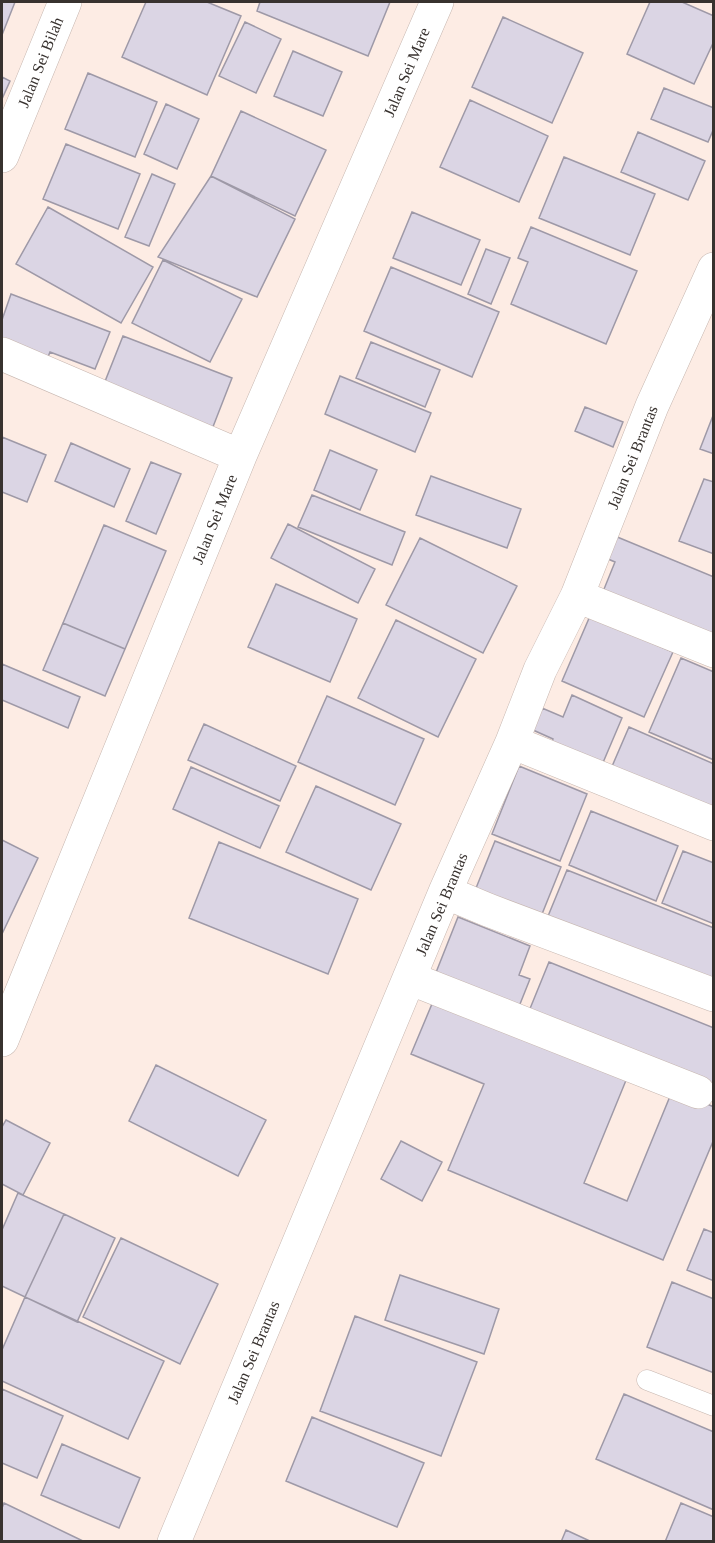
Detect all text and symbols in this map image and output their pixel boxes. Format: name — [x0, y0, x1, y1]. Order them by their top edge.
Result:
street label: Jalan Sei Bilah — [15, 15, 66, 110]
street label: Jalan Sei Mare — [380, 25, 433, 119]
street label: Jalan Sei Brantas — [604, 403, 661, 511]
street label: Jalan Sei Mare — [189, 472, 240, 566]
street label: Jalan Sei Brantas — [412, 850, 471, 958]
street label: Jalan Sei Brantas — [224, 1298, 283, 1406]

